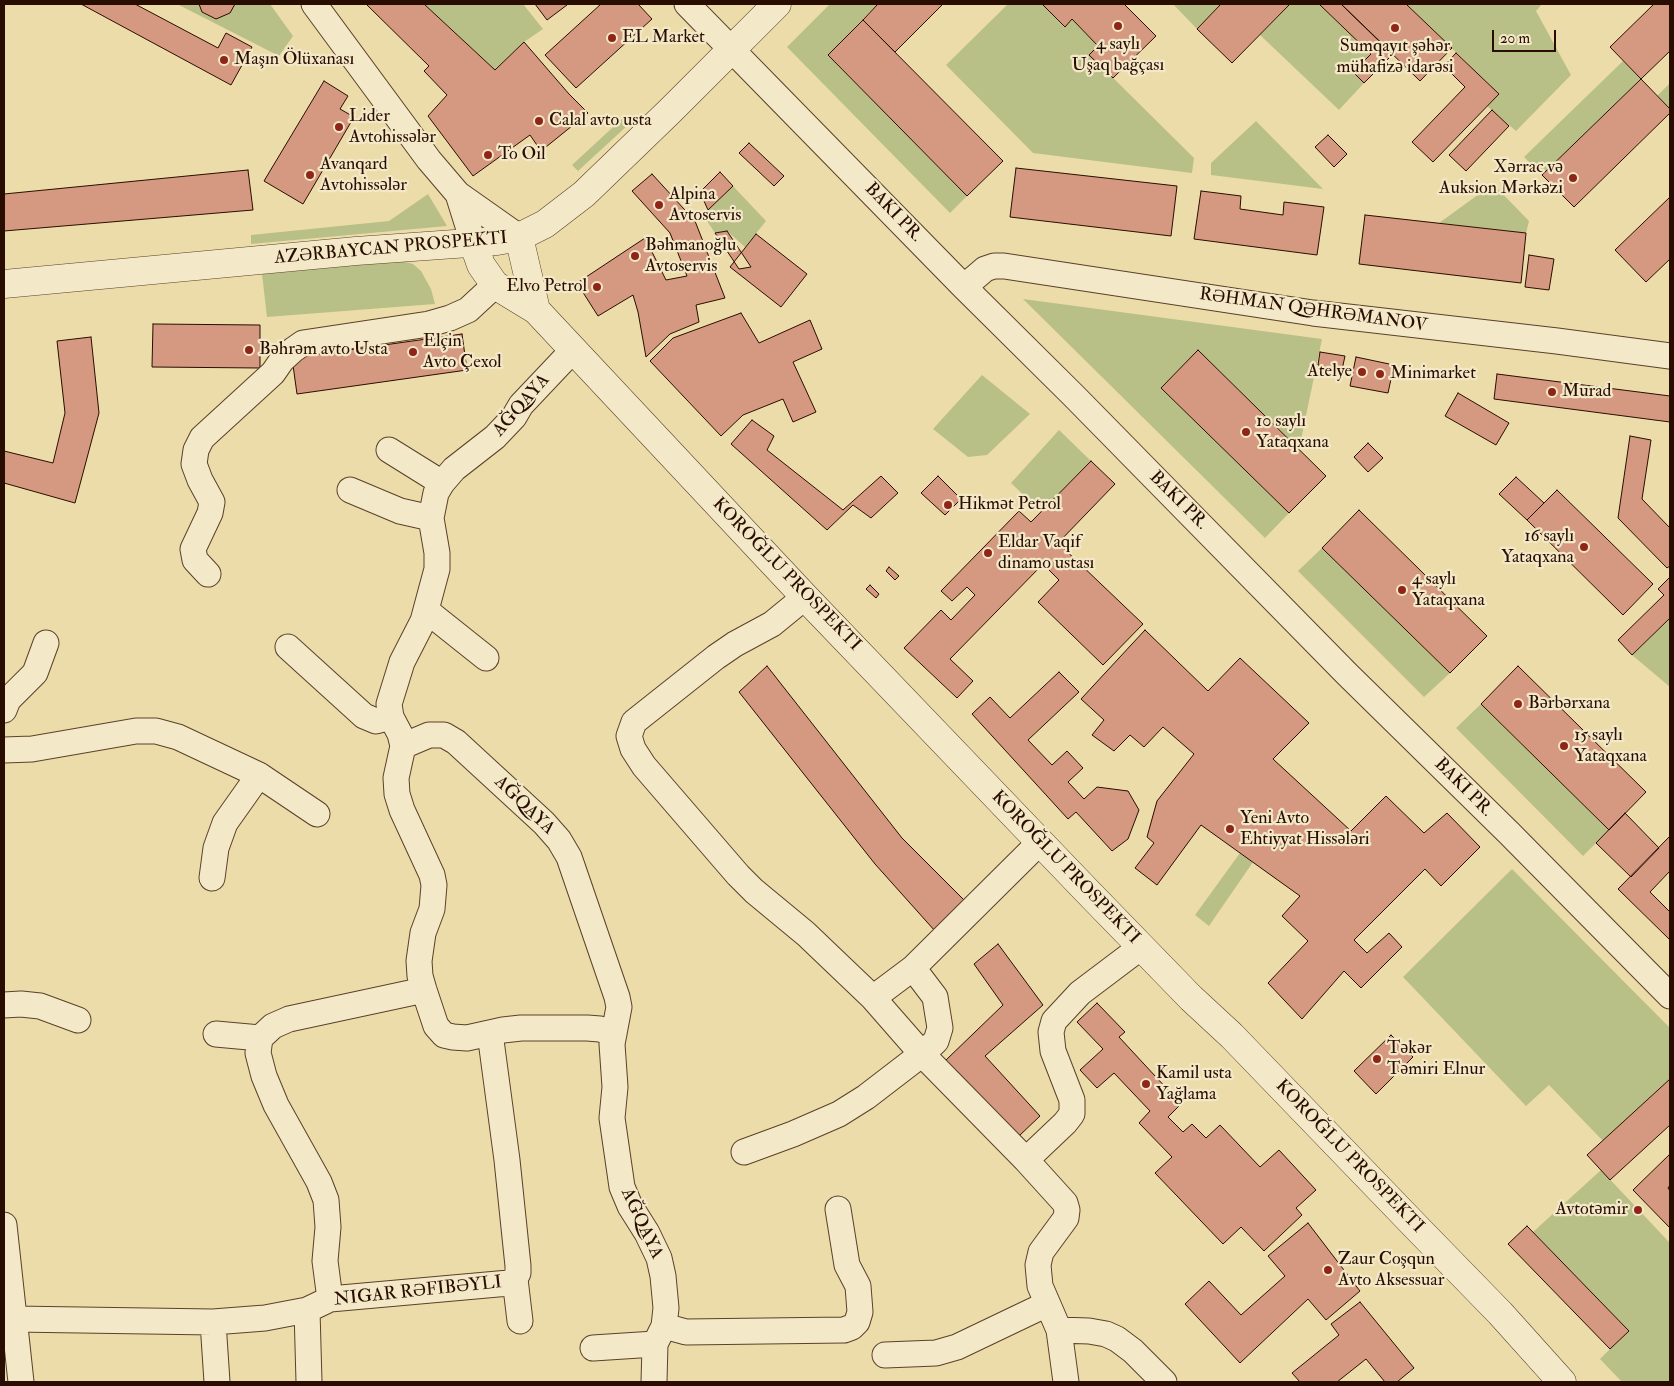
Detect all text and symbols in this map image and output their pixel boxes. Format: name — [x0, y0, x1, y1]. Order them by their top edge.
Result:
marker: 4 saylı Uşaq bağçası — [1112, 20, 1124, 32]
scale bar — [1494, 20, 1558, 52]
marker: Sumqayıt şəhər mühafizə idarəsi — [1389, 22, 1401, 34]
place label: EL Market — [622, 27, 705, 49]
text: 20 m — [1500, 29, 1530, 48]
marker: EL Market — [606, 32, 618, 44]
place label: 4 saylı Uşaq bağçası — [1072, 34, 1164, 76]
place label: Sumqayıt şəhər mühafizə idarəsi — [1337, 36, 1453, 78]
place label: Maşın Ölüxanası — [234, 49, 354, 71]
marker: Maşın Ölüxanası — [218, 54, 230, 66]
place label: Lider Avtohissələr — [349, 106, 436, 148]
place label: Calal avto usta — [549, 110, 652, 132]
marker: Calal avto usta — [533, 115, 545, 127]
marker: Lider Avtohissələr — [333, 121, 345, 133]
place label: To Oil — [498, 144, 546, 166]
marker: To Oil — [482, 149, 494, 161]
place label: Avanqard Avtohissələr — [320, 154, 407, 196]
place label: Xərrac və Auksion Mərkəzi — [1439, 157, 1563, 200]
marker: Avanqard Avtohissələr — [304, 169, 316, 181]
marker: Xərrac və Auksion Mərkəzi — [1567, 172, 1579, 184]
street label: BAKI PR. — [859, 179, 927, 247]
place label: Alpina Avtoservis — [669, 184, 741, 226]
marker: Alpina Avtoservis — [653, 199, 665, 211]
street label: AZƏRBAYCAN PROSPEKTI — [274, 228, 508, 270]
place label: Bəhmanoğlu Avtoservis — [645, 235, 736, 278]
marker: Bəhmanoğlu Avtoservis — [629, 250, 641, 262]
place label: Elvo Petrol — [506, 276, 587, 298]
marker: Elvo Petrol — [591, 281, 603, 293]
street label: RƏHMAN QƏHRƏMANOV — [1198, 284, 1428, 338]
place label: Elçin Avto Çexol — [423, 331, 502, 374]
place label: Bəhrəm avto Usta — [259, 339, 388, 361]
marker: Bəhrəm avto Usta — [243, 344, 255, 356]
marker: Elçin Avto Çexol — [407, 346, 419, 358]
place label: Atelye — [1307, 361, 1352, 383]
place label: Minimarket — [1390, 363, 1476, 385]
marker: Atelye — [1356, 366, 1368, 378]
marker: Minimarket — [1374, 368, 1386, 380]
street label: AĞQAYA — [489, 370, 555, 442]
place label: Murad — [1562, 381, 1611, 403]
marker: Murad — [1546, 386, 1558, 398]
place label: 10 saylı Yataqxana — [1256, 411, 1329, 454]
marker: 10 saylı Yataqxana — [1240, 426, 1252, 438]
street label: BAKI PR. — [1144, 467, 1212, 535]
street label: KOROĞLU PROSPEKTI — [707, 494, 865, 656]
place label: Hikmət Petrol — [958, 494, 1061, 516]
marker: Hikmət Petrol — [942, 499, 954, 511]
place label: 16 saylı Yataqxana — [1501, 526, 1574, 568]
place label: Eldar Vaqif dinamo ustası — [998, 532, 1094, 574]
marker: 16 saylı Yataqxana — [1578, 541, 1590, 553]
marker: Eldar Vaqif dinamo ustası — [982, 547, 994, 559]
place label: 4 saylı Yataqxana — [1412, 569, 1485, 612]
marker: 4 saylı Yataqxana — [1396, 584, 1408, 596]
place label: Bərbərxana — [1528, 693, 1610, 715]
marker: Bərbərxana — [1512, 698, 1524, 710]
place label: 15 saylı Yataqxana — [1574, 725, 1647, 768]
marker: 15 saylı Yataqxana — [1558, 740, 1570, 752]
street label: BAKI PR. — [1429, 754, 1497, 822]
street label: AĞQAYA — [489, 772, 559, 840]
street label: KOROĞLU PROSPEKTI — [986, 787, 1144, 949]
place label: Yeni Avto Ehtiyyat Hissələri — [1240, 808, 1370, 851]
marker: Yeni Avto Ehtiyyat Hissələri — [1224, 823, 1236, 835]
place label: Təkər Təmiri Elnur — [1387, 1038, 1485, 1080]
marker: Təkər Təmiri Elnur — [1371, 1053, 1383, 1065]
place label: Kamil usta Yağlama — [1156, 1063, 1232, 1106]
street label: KOROĞLU PROSPEKTI — [1270, 1076, 1428, 1238]
marker: Kamil usta Yağlama — [1140, 1078, 1152, 1090]
street label: AĞQAYA — [615, 1185, 667, 1263]
place label: Avtotəmir — [1556, 1199, 1628, 1221]
marker: Avtotəmir — [1632, 1204, 1644, 1216]
place label: Zaur Coşqun Avto Aksessuar — [1338, 1249, 1444, 1292]
marker: Zaur Coşqun Avto Aksessuar — [1322, 1264, 1334, 1276]
street label: NIGAR RƏFIBƏYLI — [333, 1272, 503, 1312]

